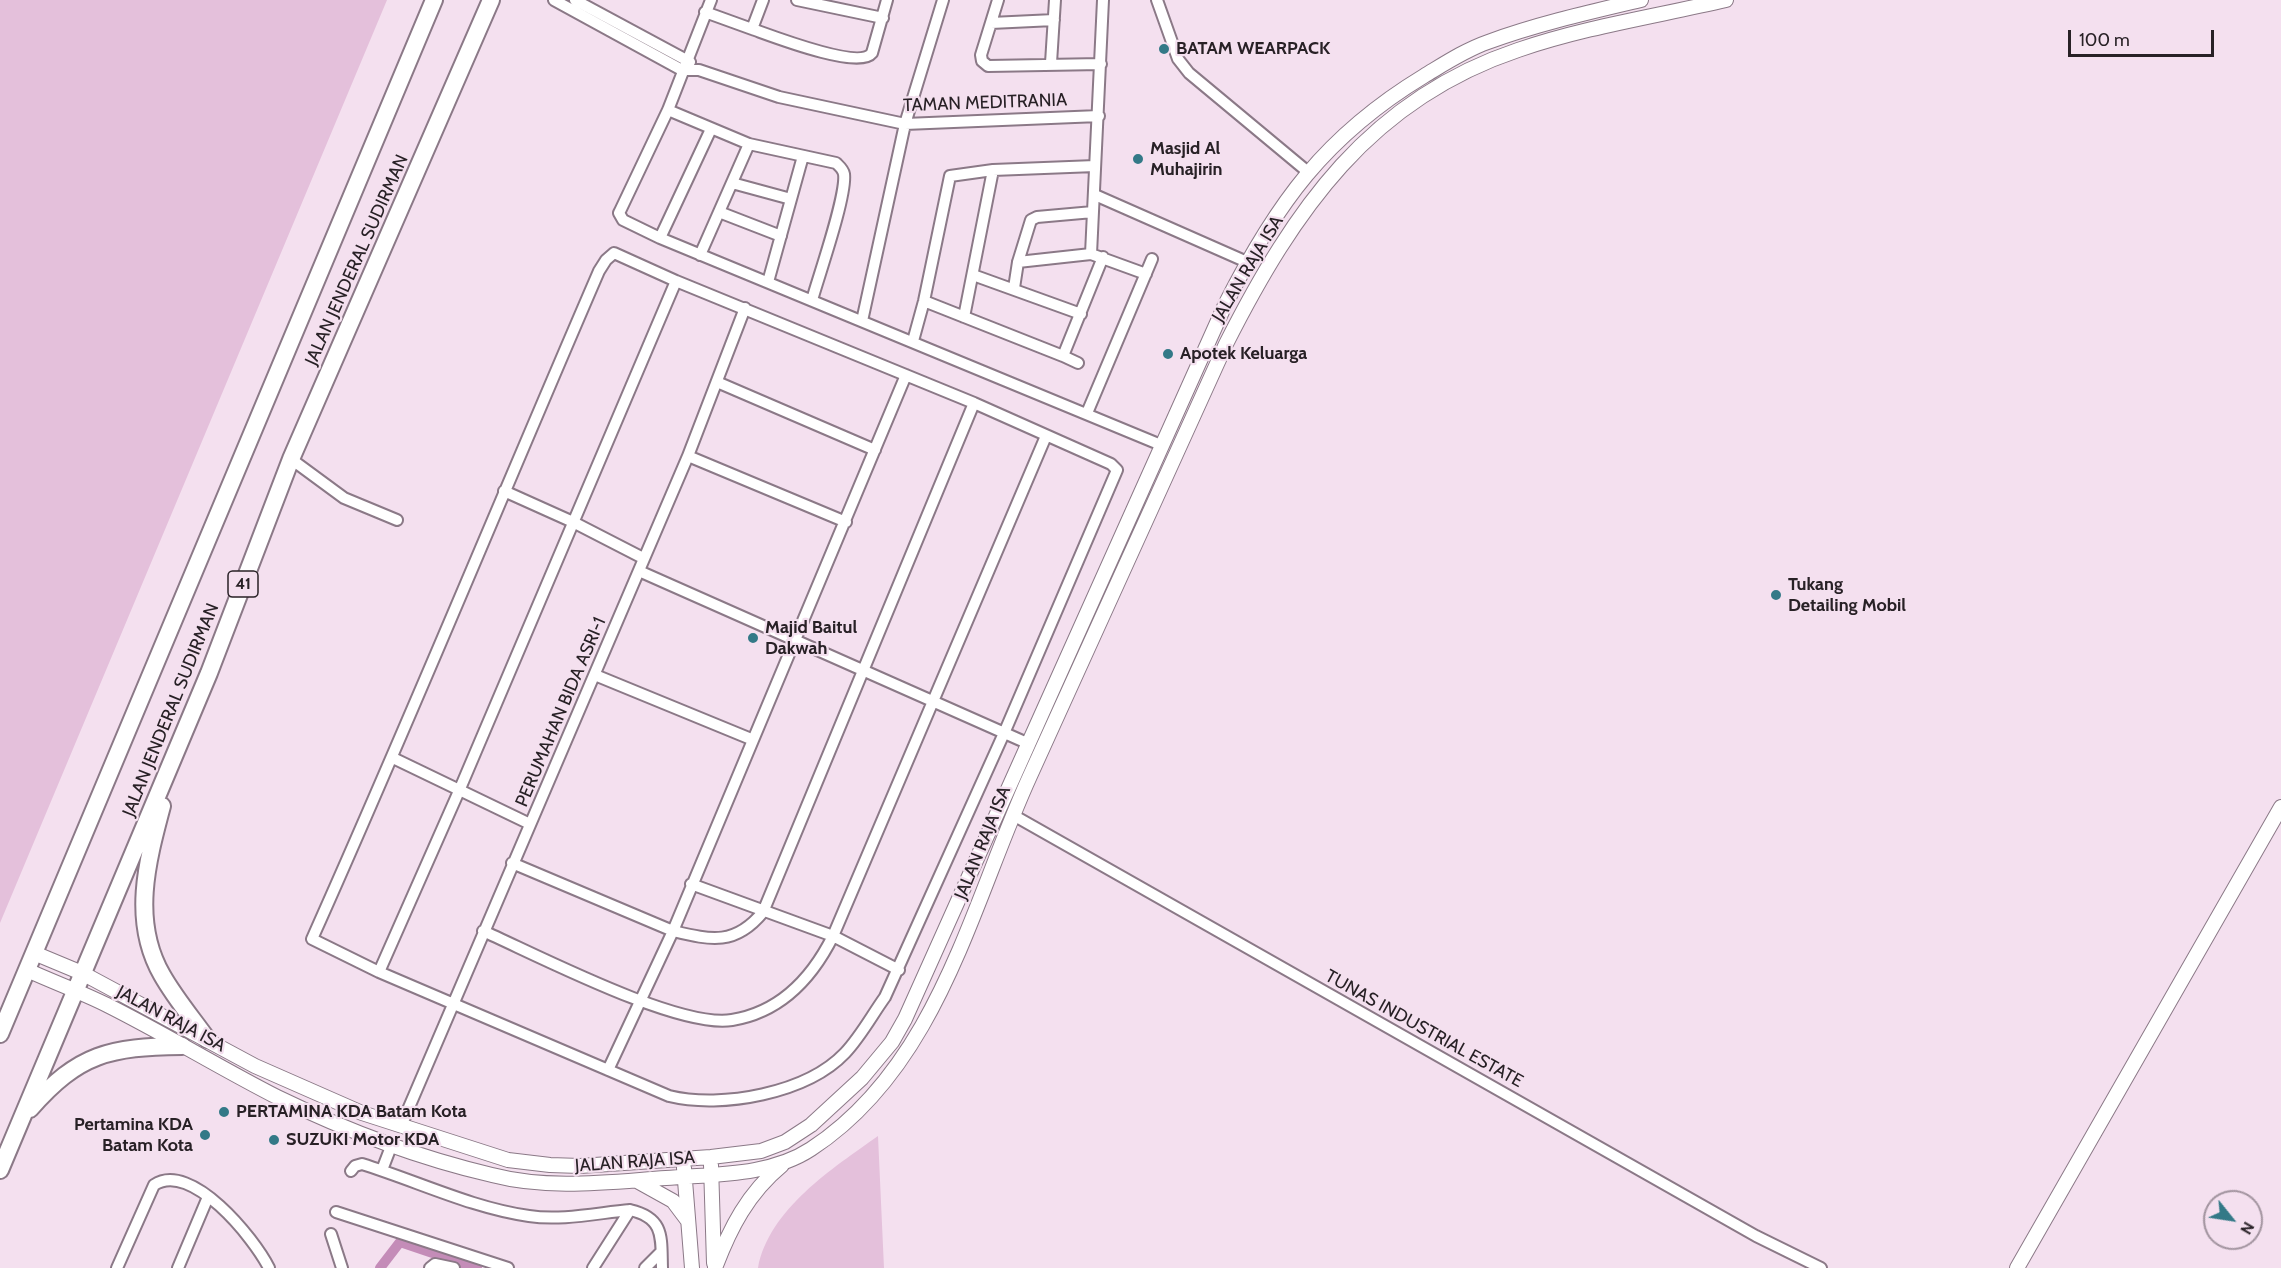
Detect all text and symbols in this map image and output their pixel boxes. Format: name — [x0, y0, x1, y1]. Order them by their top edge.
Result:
scale bar — [2071, 18, 2216, 56]
text: 100 m — [2079, 29, 2130, 51]
place label: BATAM WEARPACK — [1176, 38, 1330, 60]
marker: BATAM WEARPACK — [1157, 42, 1171, 56]
street label: TAMAN MEDITRANIA — [903, 89, 1067, 117]
place label: Masjid Al Muhajirin — [1150, 138, 1222, 180]
street label: JALAN JENDERAL SUDIRMAN — [301, 151, 413, 369]
marker: Masjid Al Muhajirin — [1131, 152, 1145, 166]
street label: JALAN RAJA ISA — [1208, 212, 1288, 326]
place label: Apotek Keluarga — [1180, 343, 1307, 365]
marker: Apotek Keluarga — [1161, 347, 1175, 361]
road number: 41 — [228, 571, 258, 597]
place label: Tukang Detailing Mobil — [1788, 574, 1906, 616]
marker: Tukang Detailing Mobil — [1769, 588, 1783, 602]
street label: JALAN JENDERAL SUDIRMAN — [118, 600, 224, 820]
street label: PERUMAHAN BIDA ASRI-1 — [511, 614, 611, 810]
place label: Majid Baitul Dakwah — [765, 617, 857, 660]
marker: Majid Baitul Dakwah — [746, 631, 760, 645]
street label: JALAN RAJA ISA — [950, 783, 1016, 903]
street label: TUNAS INDUSTRIAL ESTATE — [1321, 966, 1527, 1092]
street label: JALAN RAJA ISA — [113, 981, 229, 1057]
place label: PERTAMINA KDA Batam Kota — [236, 1101, 467, 1123]
marker: PERTAMINA KDA Batam Kota — [217, 1105, 231, 1119]
place label: Pertamina KDA Batam Kota — [74, 1114, 193, 1156]
marker: Pertamina KDA Batam Kota — [198, 1128, 212, 1142]
place label: SUZUKI Motor KDA — [286, 1129, 439, 1151]
marker: SUZUKI Motor KDA — [267, 1133, 281, 1147]
street label: JALAN RAJA ISA — [574, 1147, 696, 1177]
north arrow — [2203, 1190, 2263, 1250]
text: N — [2236, 1219, 2258, 1238]

